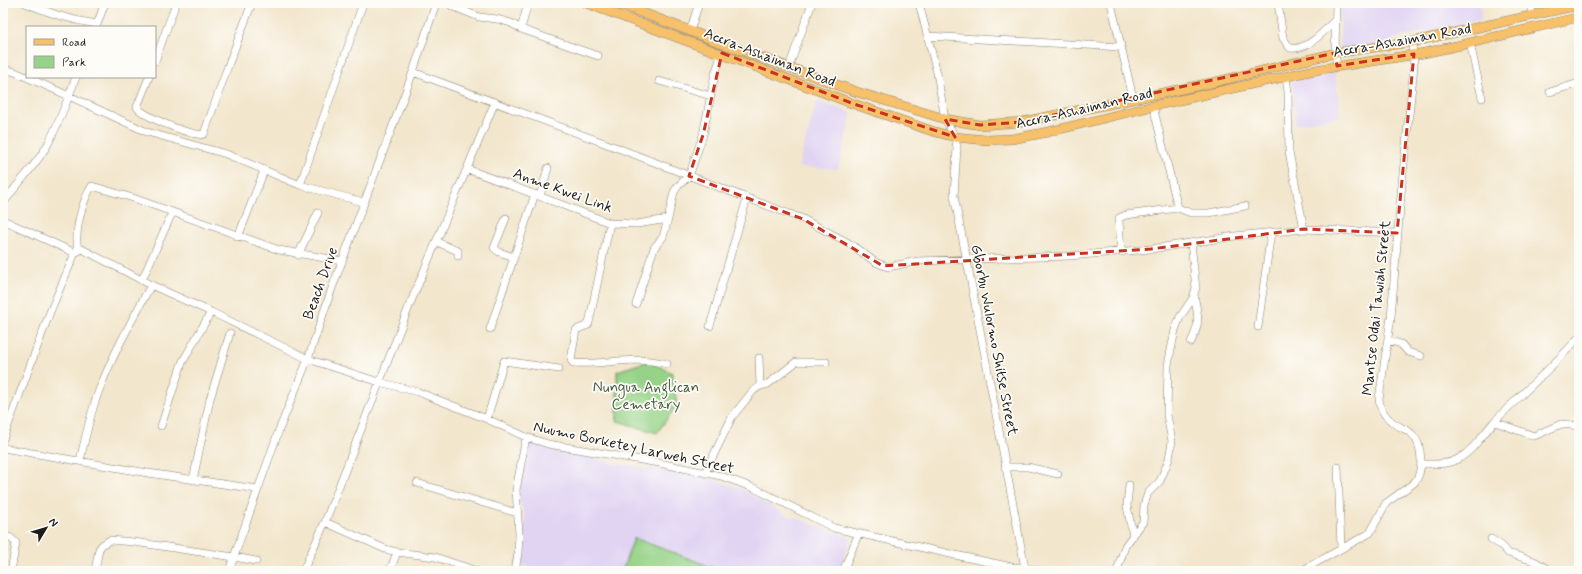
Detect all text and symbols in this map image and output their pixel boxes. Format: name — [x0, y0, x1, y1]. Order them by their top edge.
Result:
street label: Accra-Ashaiman Road — [1332, 19, 1473, 63]
street label: Accra-Ashaiman Road — [701, 24, 839, 92]
legend — [26, 26, 156, 78]
text: Road — [62, 35, 86, 51]
text: Park — [62, 55, 86, 71]
street label: Accra-Ashaiman Road — [1014, 83, 1155, 134]
street label: Anme Kwei Link — [510, 164, 615, 218]
street label: Mantse Odai Tawiah Street — [1358, 219, 1396, 397]
street label: Gborbu Wulormo Shitse Street — [966, 243, 1022, 438]
street label: Beach Drive — [299, 244, 343, 322]
park label: Nungua Anglican Cemetary — [593, 378, 699, 415]
street label: Nuumo Borketey Larweh Street — [532, 417, 736, 479]
north arrow — [26, 508, 66, 548]
text: N — [45, 515, 61, 530]

